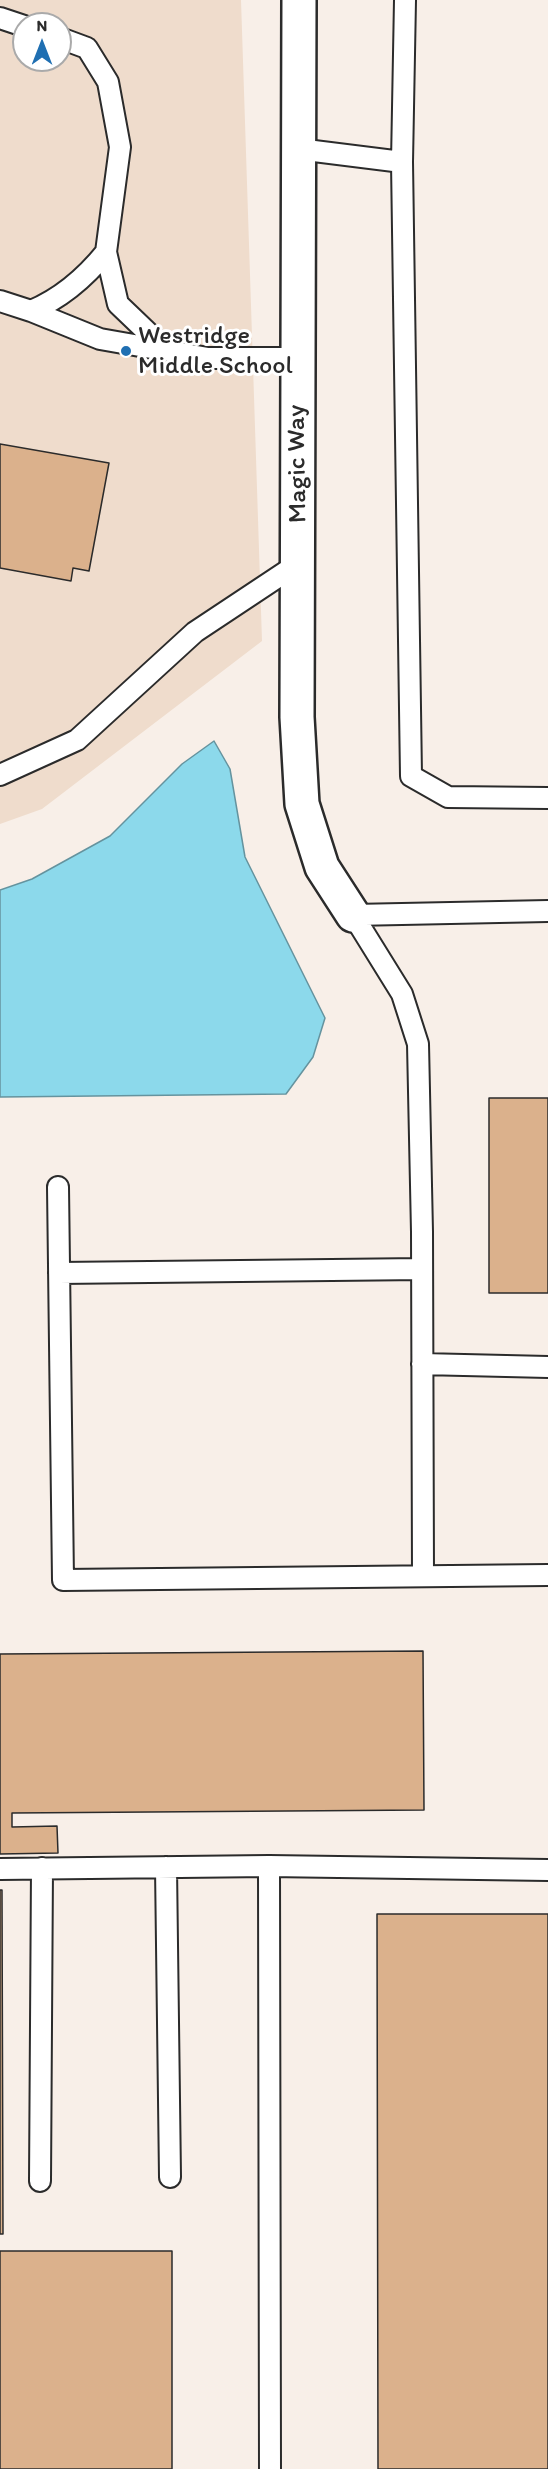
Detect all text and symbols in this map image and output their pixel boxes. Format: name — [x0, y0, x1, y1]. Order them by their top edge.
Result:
north arrow — [12, 12, 72, 72]
text: N — [37, 16, 47, 35]
place label: Westridge Middle School — [138, 320, 293, 382]
marker: Westridge Middle School — [119, 344, 133, 358]
street label: Magic Way — [281, 405, 315, 523]

